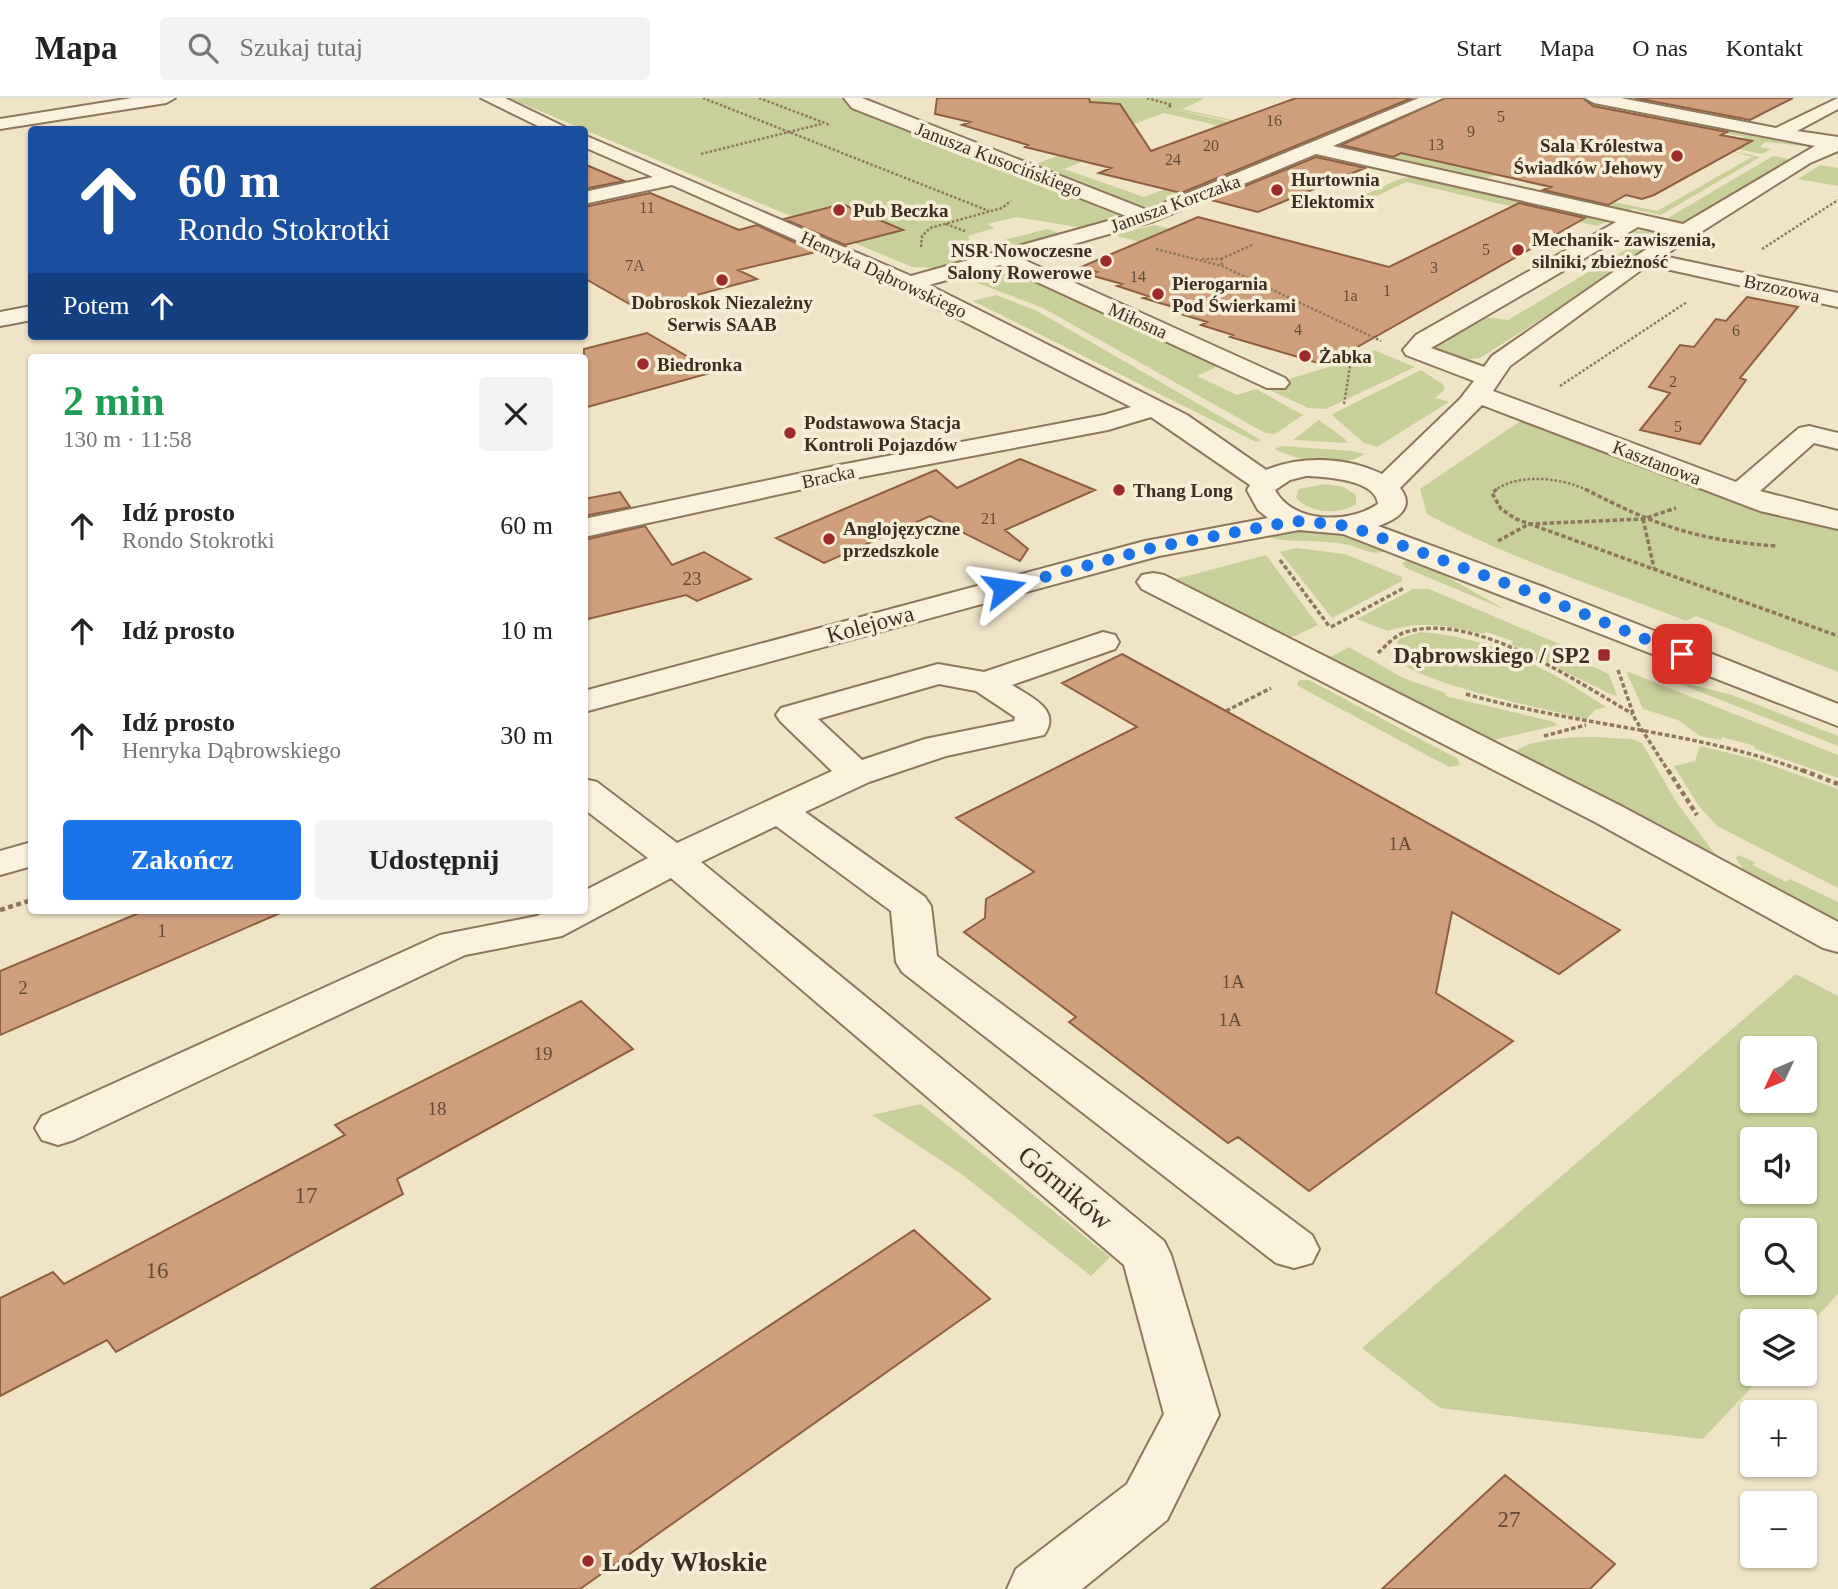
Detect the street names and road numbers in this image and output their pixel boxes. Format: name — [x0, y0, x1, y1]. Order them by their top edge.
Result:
street label: Janusza Kusocińskiego — [913, 118, 1085, 201]
street label: Janusza Korczaka — [1107, 170, 1243, 237]
street label: Henryka Dąbrowskiego — [797, 227, 970, 322]
street label: Brzozowa — [1742, 270, 1822, 307]
street label: Miłosna — [1105, 298, 1171, 343]
street label: Kasztanowa — [1610, 436, 1704, 489]
street label: Bracka — [800, 461, 857, 492]
street label: Kolejowa — [824, 601, 917, 648]
street label: Górników — [1012, 1139, 1120, 1236]

